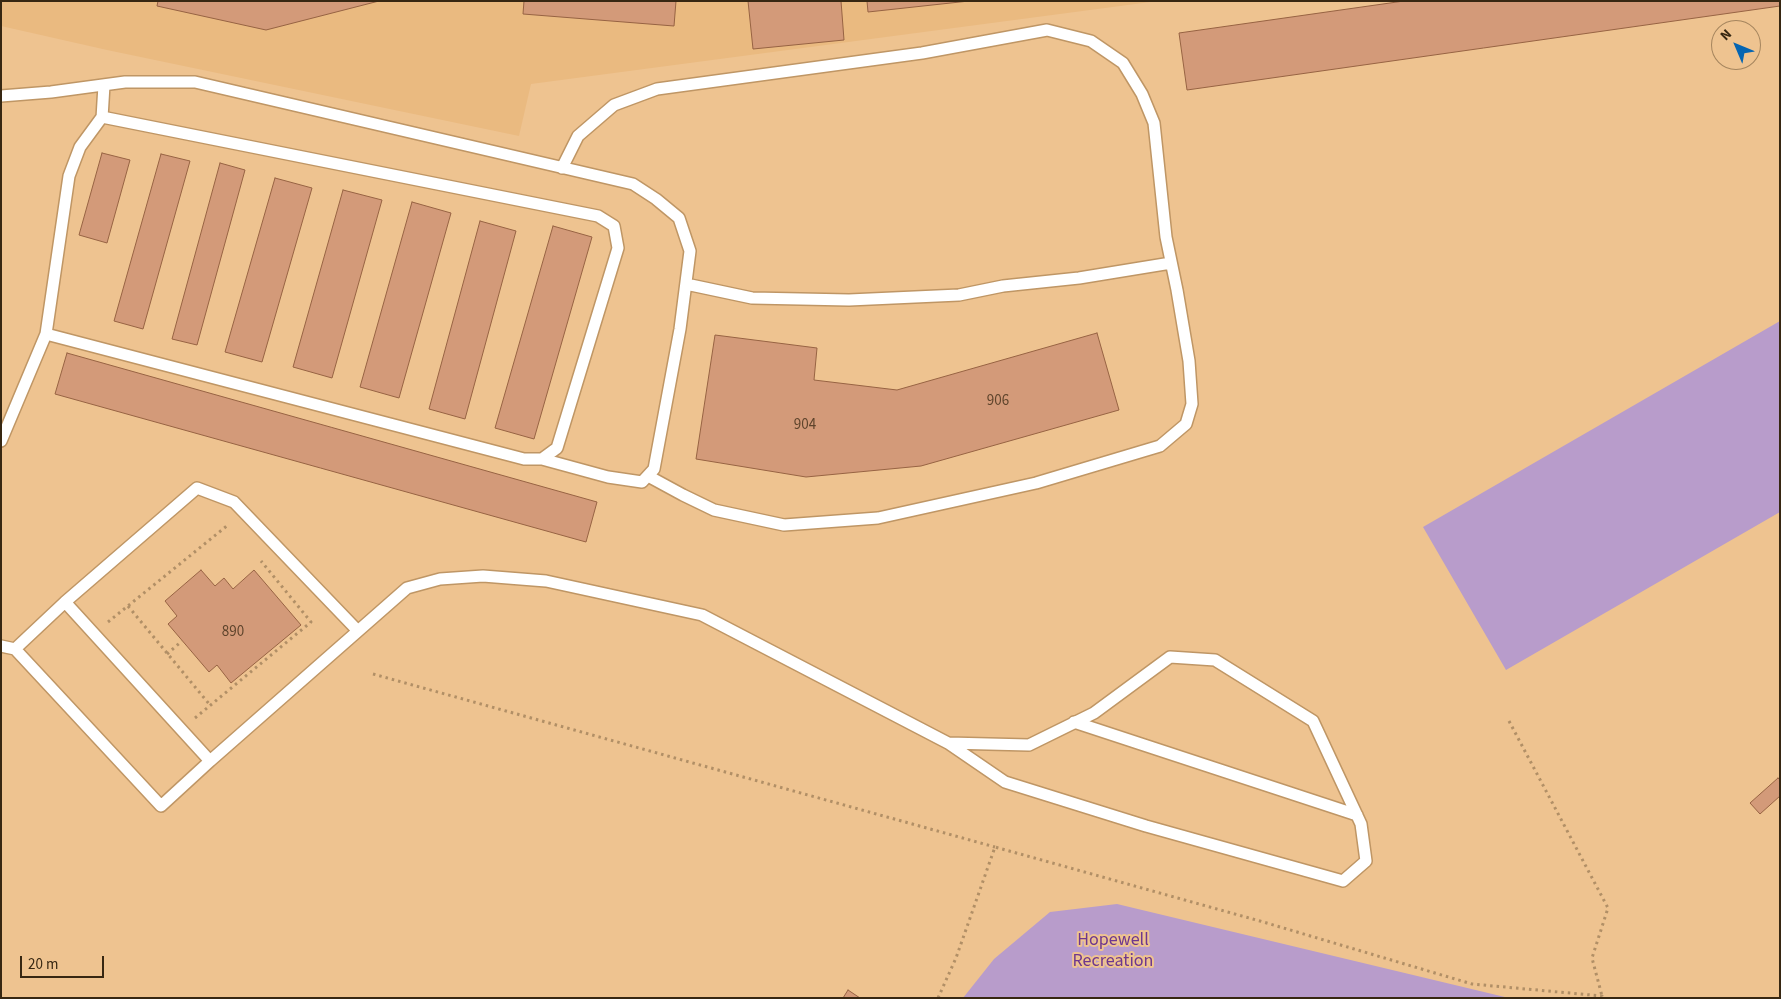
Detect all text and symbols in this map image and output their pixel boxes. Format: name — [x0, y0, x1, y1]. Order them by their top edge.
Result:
north arrow — [1711, 20, 1761, 70]
text: N — [1716, 25, 1736, 45]
house number: 906 — [987, 393, 1009, 411]
house number: 904 — [794, 417, 816, 435]
house number: 890 — [222, 624, 244, 642]
park label: Hopewell Recreation — [1073, 930, 1153, 972]
scale bar — [22, 946, 106, 978]
text: 20 m — [28, 954, 58, 975]

